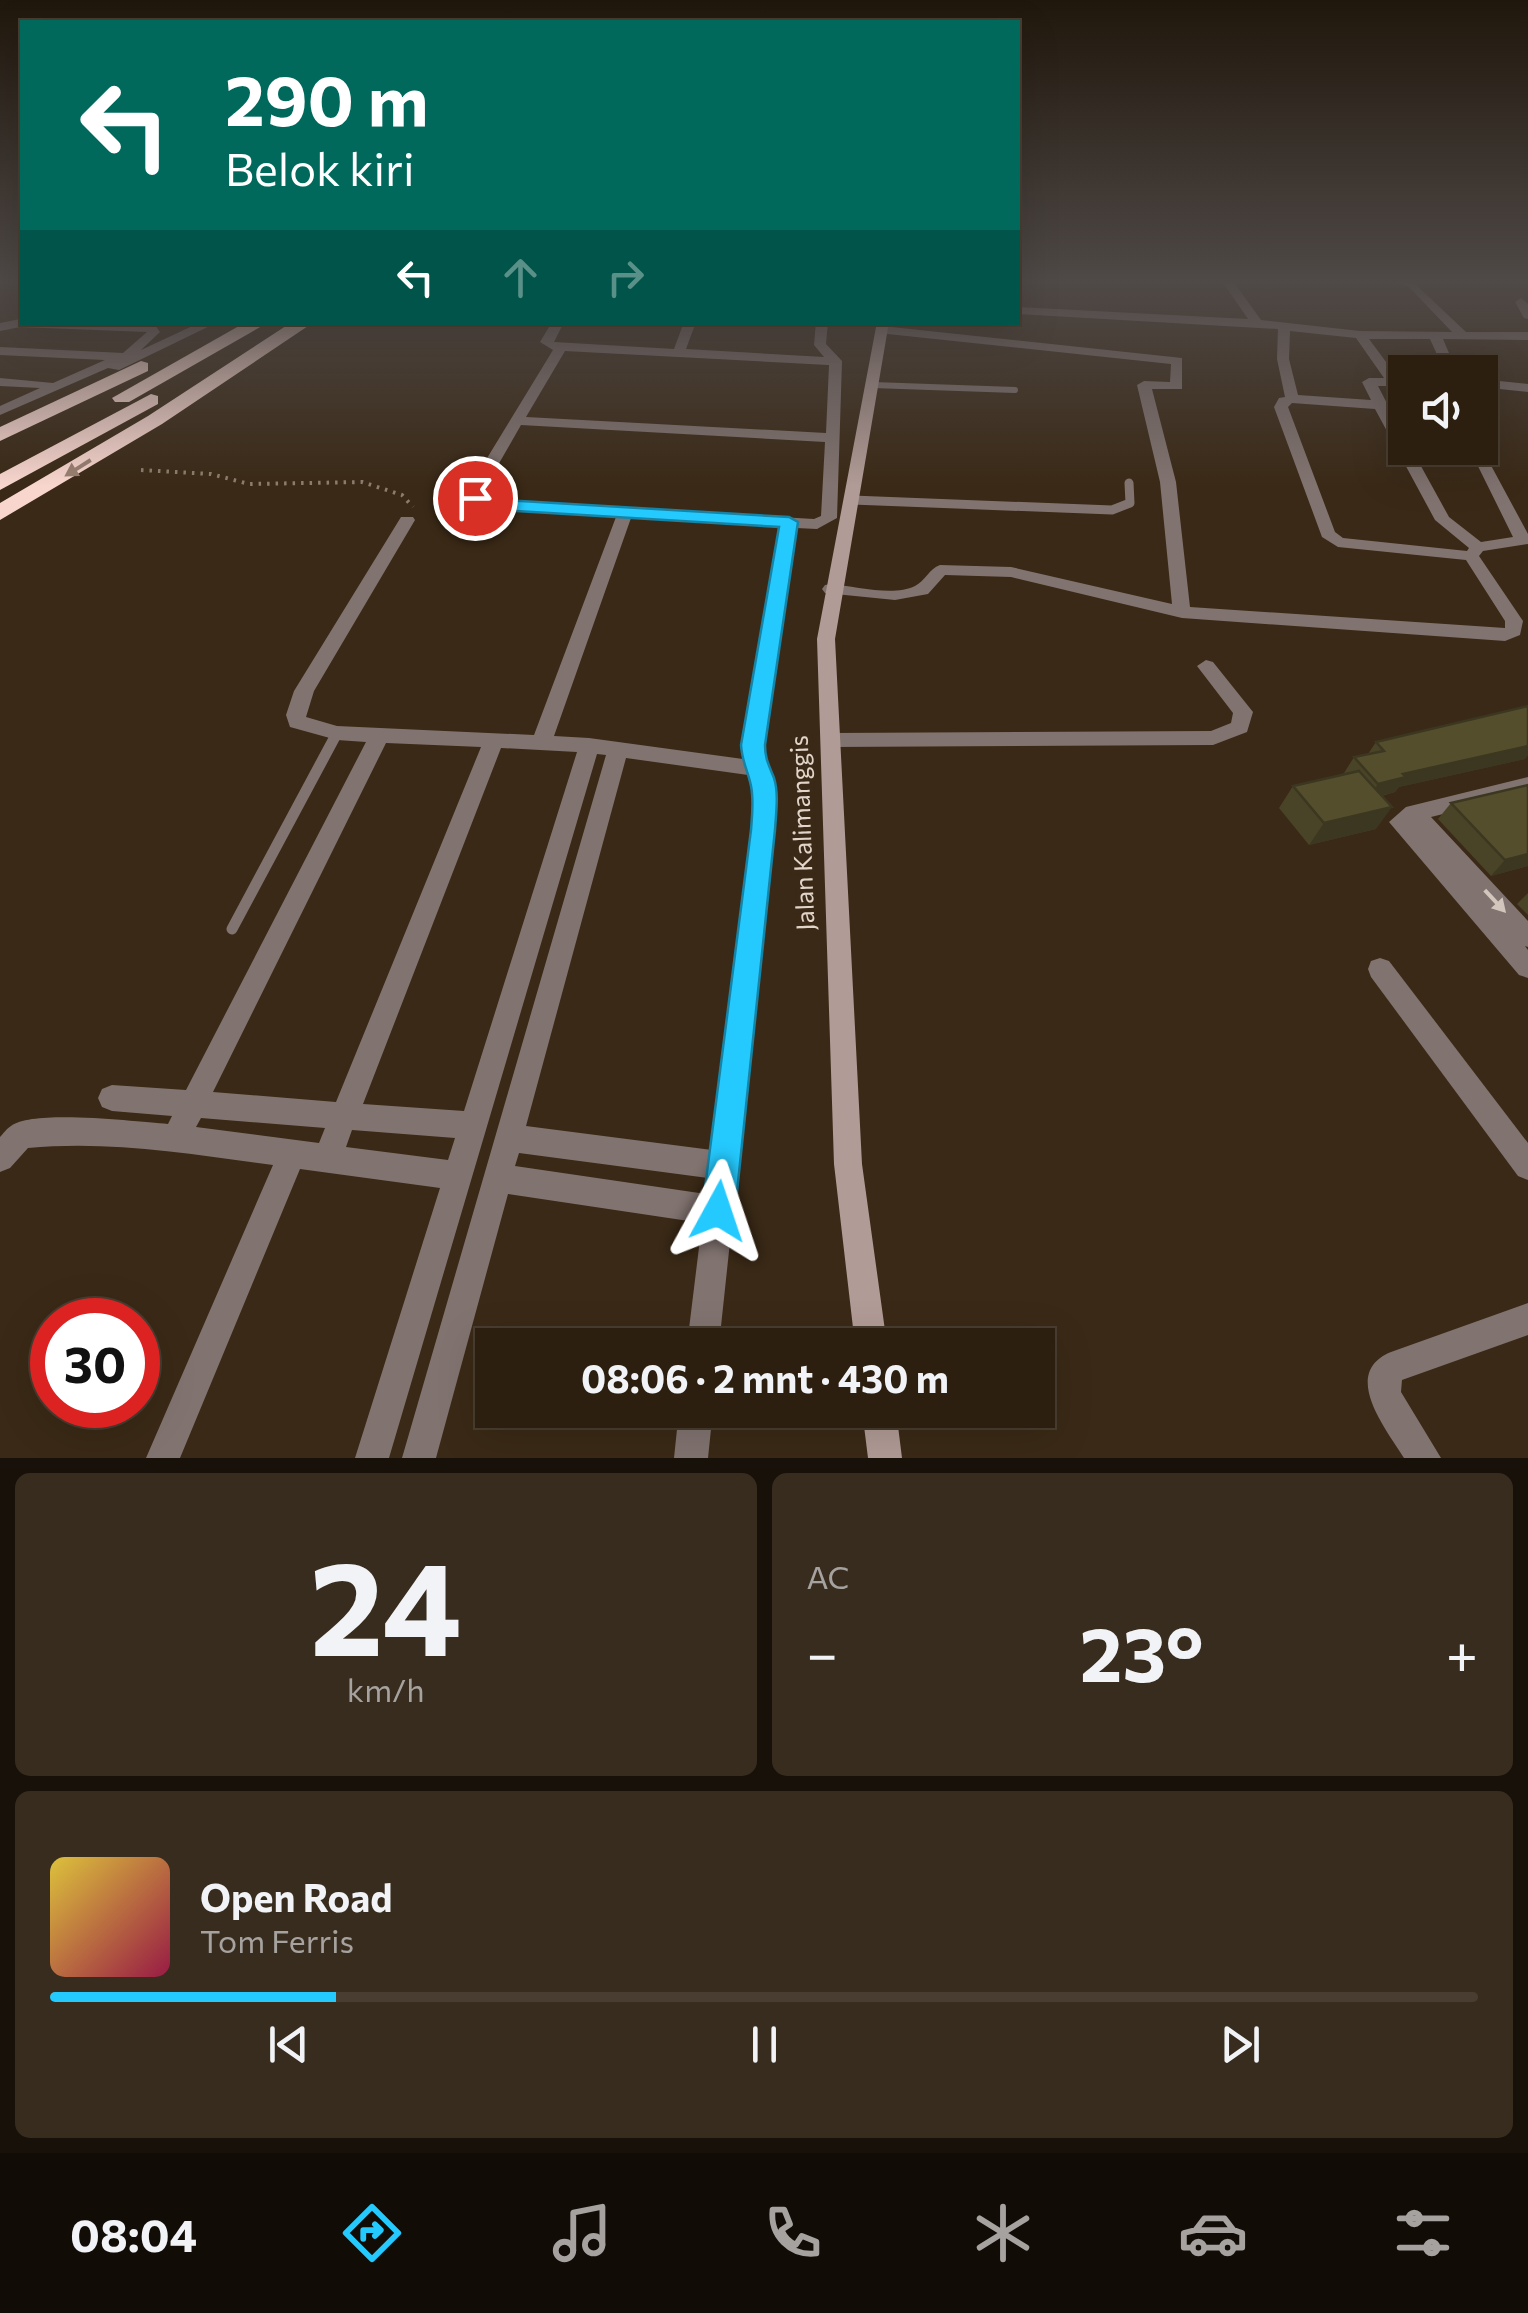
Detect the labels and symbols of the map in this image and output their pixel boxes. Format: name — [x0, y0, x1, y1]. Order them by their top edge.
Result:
pin — [433, 456, 518, 541]
one-way arrow — [64, 459, 92, 476]
street label: Jalan Kalimanggis — [783, 735, 819, 931]
one-way arrow — [1483, 888, 1506, 912]
position arrow — [666, 1159, 770, 1263]
speed limit sign: 30 — [30, 1298, 160, 1428]

